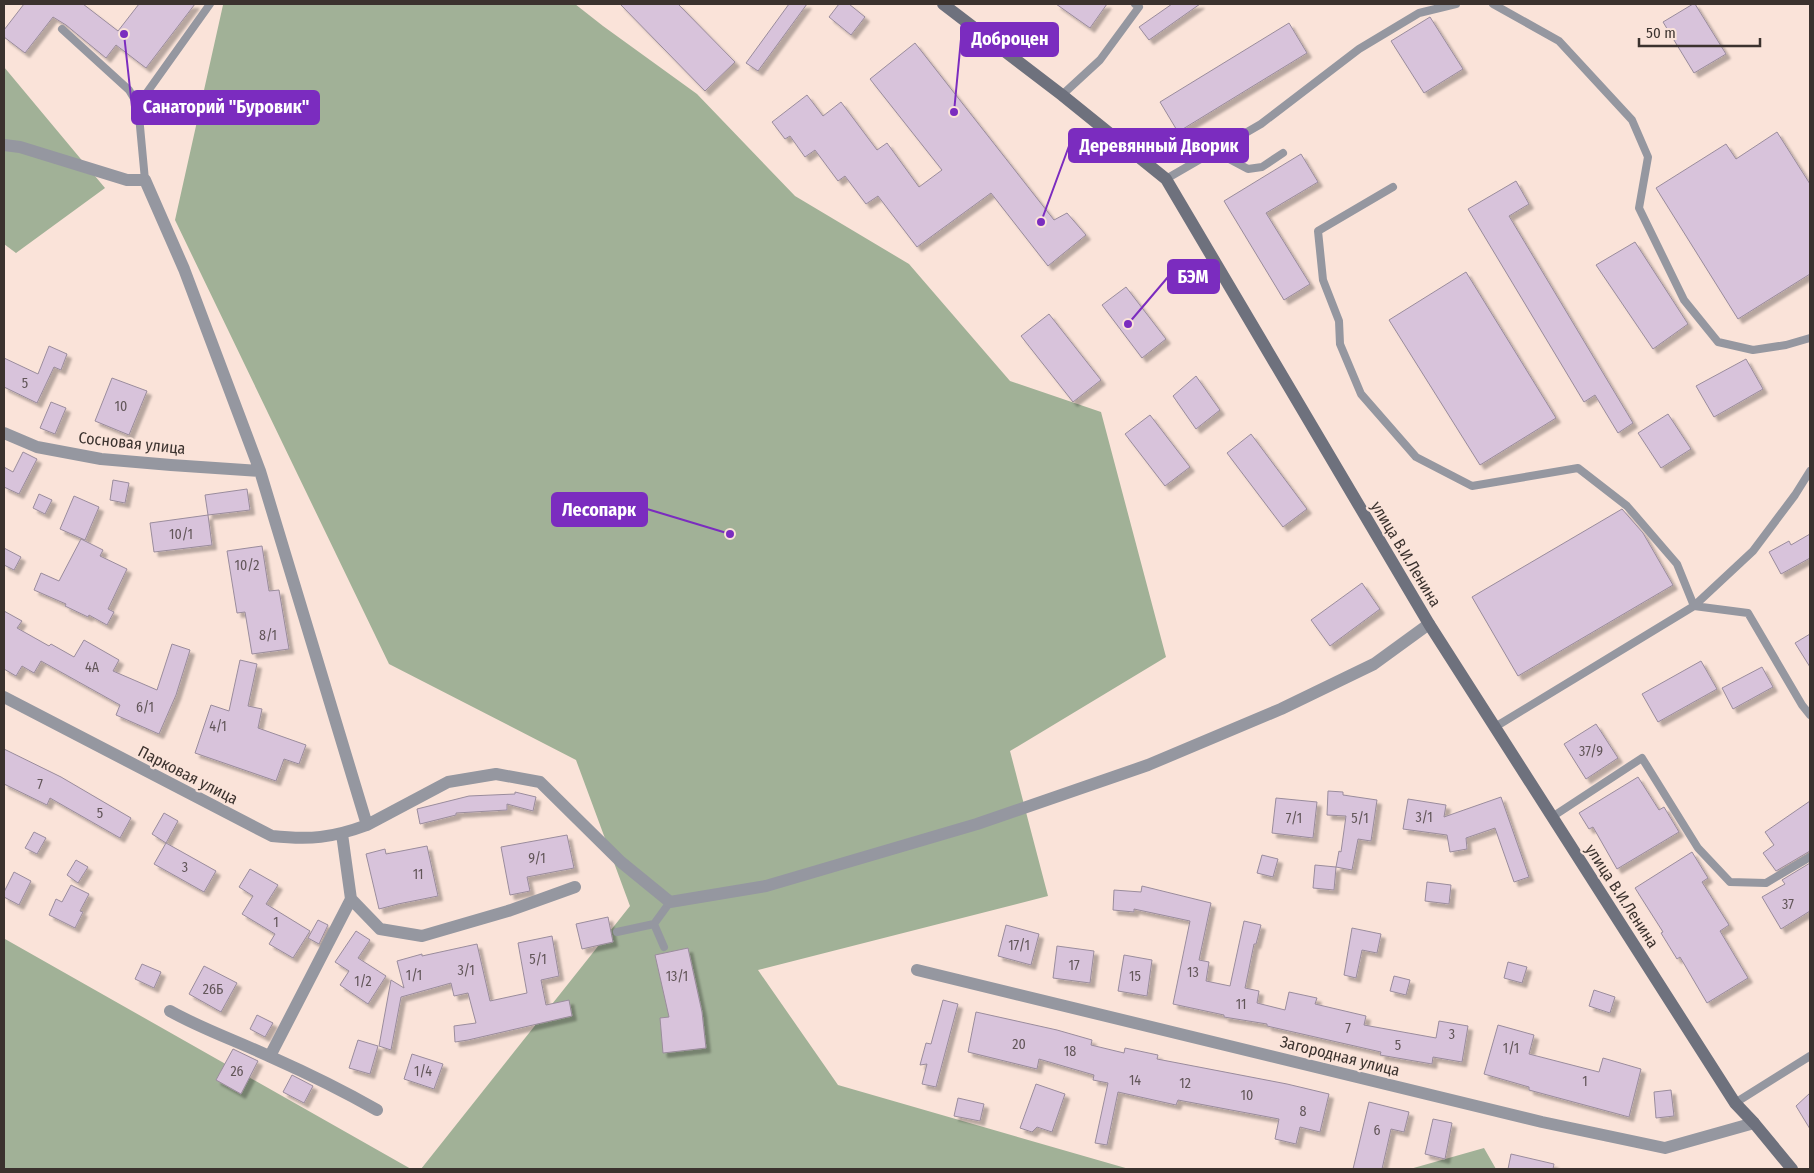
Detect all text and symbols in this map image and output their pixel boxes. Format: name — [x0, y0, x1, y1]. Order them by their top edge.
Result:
scale bar — [1639, 15, 1760, 47]
callout: Доброцен — [961, 23, 1058, 56]
text: 50 m — [1646, 24, 1676, 42]
text: Доброцен — [970, 28, 1049, 50]
callout: Санаторий "Буровик" — [132, 91, 319, 124]
text: Санаторий "Буровик" — [143, 96, 309, 118]
callout: Деревянный Дворик — [1069, 129, 1248, 162]
text: Деревянный Дворик — [1078, 135, 1240, 157]
callout: БЭМ — [1168, 260, 1219, 293]
text: БЭМ — [1178, 266, 1208, 288]
house number: 5 — [22, 375, 28, 392]
house number: 10 — [115, 398, 127, 415]
street label: Сосновая улица — [78, 428, 187, 458]
callout: Лесопарк — [552, 493, 647, 526]
street label: улица В.И.Ленина — [1367, 498, 1445, 610]
text: Лесопарк — [562, 499, 637, 521]
house number: 10/1 — [169, 526, 193, 543]
house number: 10/2 — [235, 557, 259, 574]
house number: 8/1 — [259, 627, 277, 644]
house number: 4А — [85, 659, 100, 676]
house number: 6/1 — [136, 699, 154, 716]
house number: 4/1 — [209, 718, 227, 735]
street label: Парковая улица — [135, 742, 241, 808]
house number: 37/9 — [1579, 743, 1603, 760]
house number: 7 — [37, 776, 43, 793]
house number: 5 — [97, 805, 103, 822]
house number: 3/1 — [1415, 809, 1433, 826]
house number: 7/1 — [1286, 810, 1302, 827]
house number: 5/1 — [1351, 810, 1369, 827]
street label: улица В.И.Ленина — [1581, 841, 1663, 952]
house number: 9/1 — [528, 850, 546, 867]
house number: 3 — [182, 859, 188, 876]
house number: 11 — [413, 866, 423, 883]
house number: 37 — [1782, 896, 1794, 913]
house number: 1 — [273, 914, 279, 931]
house number: 17/1 — [1008, 937, 1030, 954]
house number: 5/1 — [529, 951, 547, 968]
house number: 17 — [1068, 957, 1080, 974]
house number: 3/1 — [457, 962, 475, 979]
house number: 13 — [1187, 964, 1199, 981]
house number: 1/1 — [406, 967, 422, 984]
house number: 13/1 — [666, 968, 688, 985]
house number: 15 — [1129, 968, 1141, 985]
house number: 1/2 — [354, 973, 372, 990]
house number: 26Б — [203, 981, 223, 998]
house number: 11 — [1236, 996, 1246, 1013]
house number: 7 — [1345, 1020, 1351, 1037]
house number: 3 — [1449, 1026, 1455, 1043]
street label: Загородная улица — [1278, 1032, 1402, 1080]
house number: 20 — [1012, 1036, 1026, 1053]
house number: 5 — [1395, 1037, 1401, 1054]
house number: 1/1 — [1503, 1040, 1519, 1057]
house number: 18 — [1064, 1043, 1076, 1060]
house number: 26 — [230, 1063, 244, 1080]
house number: 1/4 — [414, 1063, 432, 1080]
house number: 14 — [1129, 1072, 1141, 1089]
house number: 1 — [1582, 1073, 1588, 1090]
house number: 12 — [1179, 1075, 1191, 1092]
house number: 10 — [1241, 1087, 1253, 1104]
house number: 8 — [1300, 1103, 1307, 1120]
house number: 6 — [1374, 1122, 1381, 1139]

